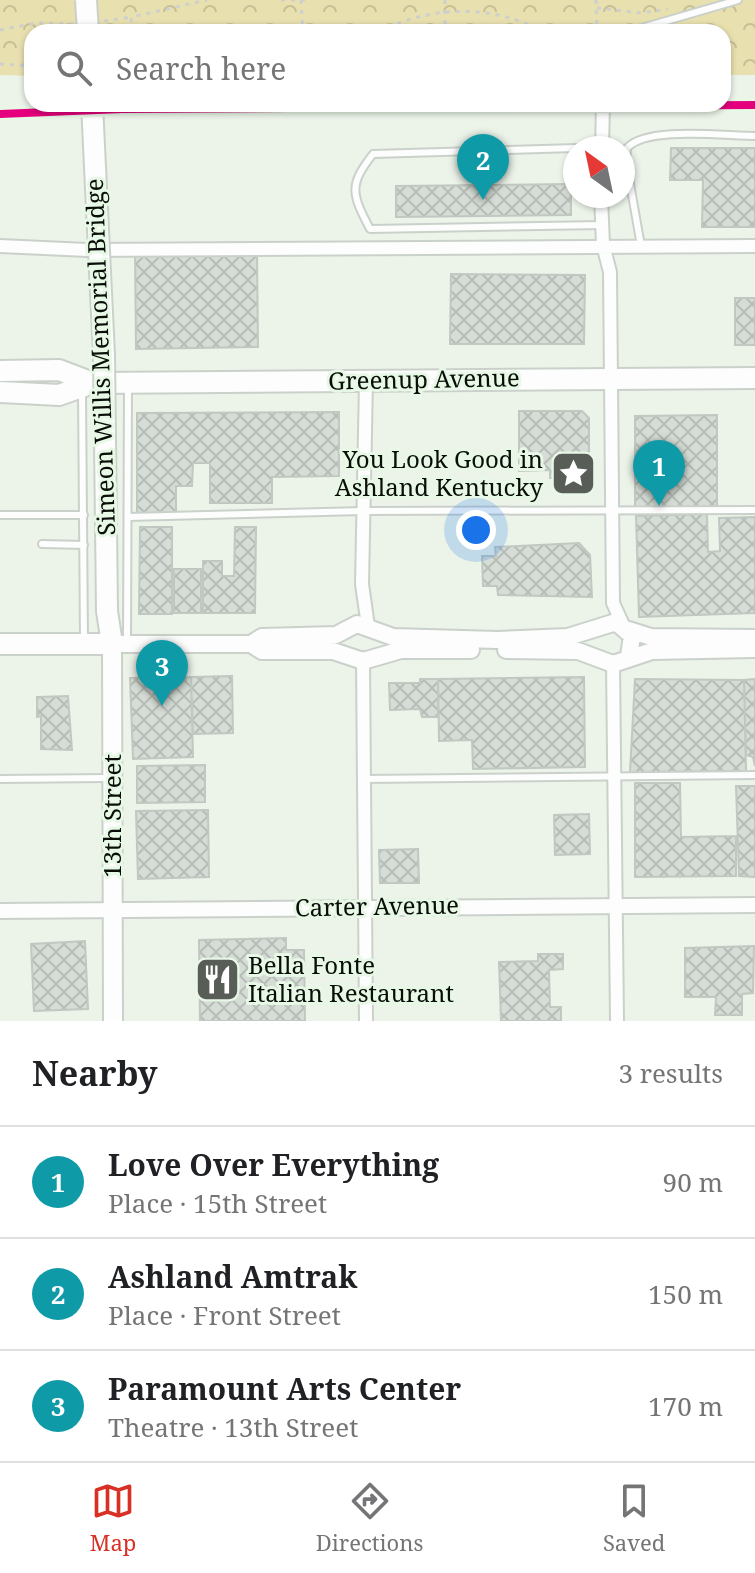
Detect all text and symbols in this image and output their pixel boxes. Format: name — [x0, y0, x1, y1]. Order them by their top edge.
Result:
search box — [24, 24, 731, 112]
icon: search — [52, 46, 96, 90]
text: Search here — [116, 48, 286, 89]
pin: 2 — [457, 134, 509, 200]
north arrow — [563, 136, 635, 208]
street label: Simeon Willis Memorial Bridge — [77, 178, 122, 536]
street label: Greenup Avenue — [328, 360, 520, 397]
pin: 1 — [633, 440, 685, 506]
place label: You Look Good in Ashland Kentucky — [335, 442, 543, 503]
place icon: You Look Good in Ashland Kentucky — [550, 450, 598, 498]
your location — [456, 510, 496, 550]
pin: 3 — [136, 640, 188, 706]
street label: 13th Street — [95, 754, 128, 878]
street label: Carter Avenue — [295, 888, 459, 923]
place label: Bella Fonte Italian Restaurant — [248, 948, 454, 1009]
restaurant icon: Bella Fonte Italian Restaurant — [193, 956, 241, 1004]
text: Nearby — [32, 1050, 158, 1096]
text: 3 results — [618, 1055, 723, 1091]
text: Love Over Everything — [108, 1144, 439, 1185]
text: 1 — [51, 1164, 65, 1200]
text: 90 m — [663, 1164, 723, 1200]
text: Place · 15th Street — [108, 1185, 327, 1221]
text: Ashland Amtrak — [108, 1256, 357, 1297]
text: 2 — [51, 1276, 65, 1312]
text: 150 m — [648, 1276, 723, 1312]
text: Place · Front Street — [108, 1297, 341, 1333]
text: Paramount Arts Center — [108, 1368, 461, 1409]
text: 3 — [51, 1388, 65, 1424]
text: 170 m — [648, 1388, 723, 1424]
text: Theatre · 13th Street — [108, 1409, 358, 1445]
tab: Map — [90, 1479, 136, 1557]
tab: Directions — [316, 1479, 423, 1557]
tab: Saved — [603, 1479, 665, 1557]

